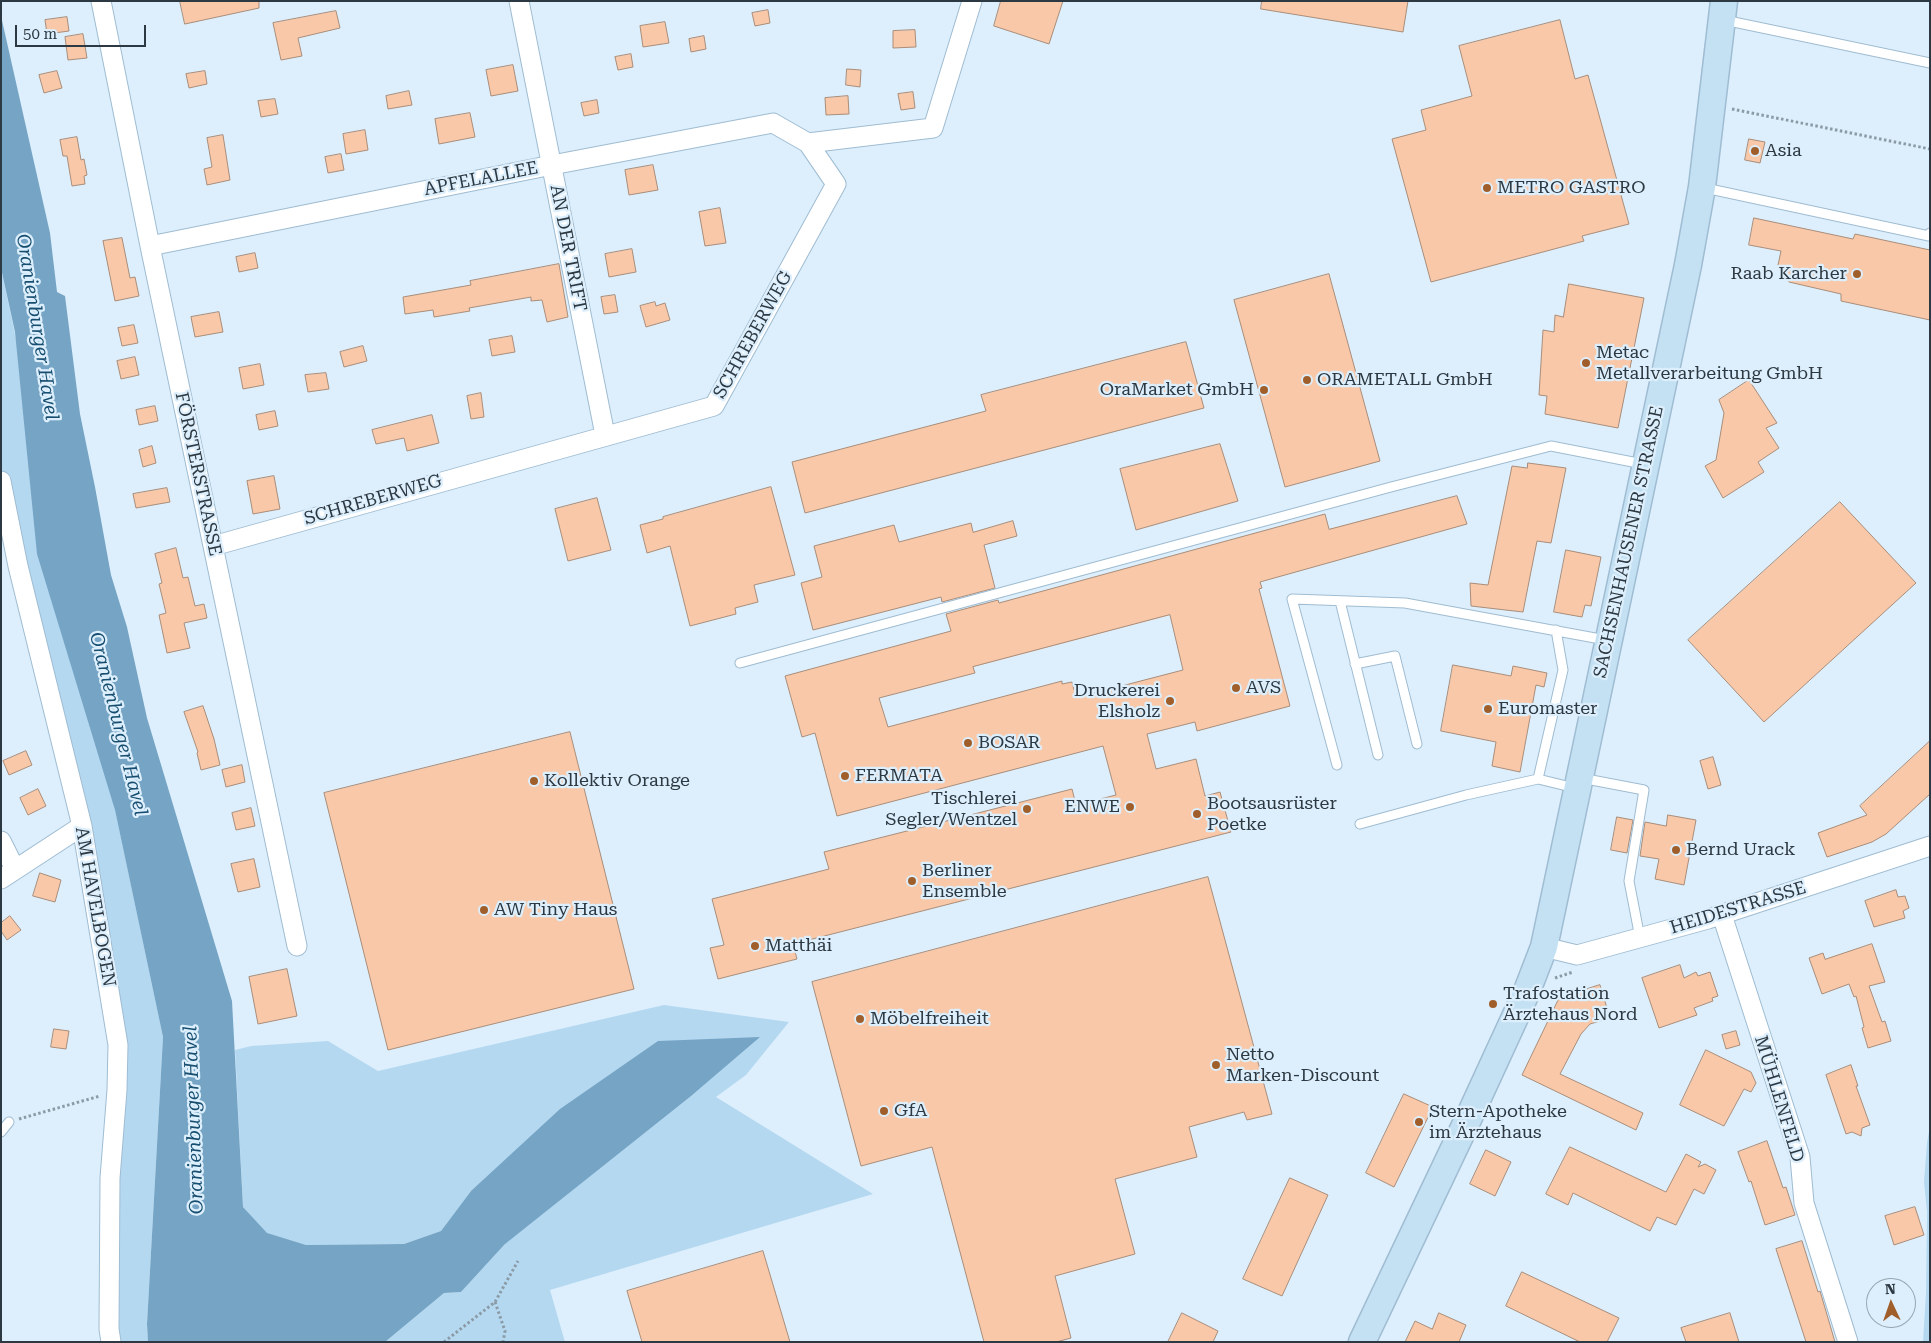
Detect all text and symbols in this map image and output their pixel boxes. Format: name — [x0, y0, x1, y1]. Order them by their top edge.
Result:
scale bar — [18, 15, 149, 47]
text: 50 m — [23, 25, 57, 43]
place label: Asia — [1765, 140, 1802, 162]
marker: Asia — [1749, 145, 1761, 157]
street label: APFELALLEE — [422, 157, 540, 201]
place label: METRO GASTRO — [1497, 177, 1646, 199]
marker: METRO GASTRO — [1481, 182, 1493, 194]
street label: AN DER TRIFT — [545, 183, 591, 313]
water label: Oranienburger Havel — [11, 232, 63, 422]
place label: Raab Karcher — [1730, 263, 1847, 285]
street label: SCHREBERWEG — [709, 268, 797, 402]
marker: Raab Karcher — [1851, 268, 1863, 280]
place label: Metac Metallverarbeitung GmbH — [1596, 342, 1823, 384]
marker: Metac Metallverarbeitung GmbH — [1580, 357, 1592, 369]
place label: ORAMETALL GmbH — [1317, 369, 1493, 391]
marker: ORAMETALL GmbH — [1301, 374, 1313, 386]
place label: OraMarket GmbH — [1100, 379, 1254, 401]
marker: OraMarket GmbH — [1258, 384, 1270, 396]
street label: FÖRSTERSTRASSE — [170, 390, 226, 558]
street label: SACHSENHAUSENER STRASSE — [1590, 404, 1668, 680]
street label: SCHREBERWEG — [302, 470, 444, 530]
water label: Oranienburger Havel — [84, 630, 152, 818]
place label: AVS — [1246, 677, 1281, 699]
place label: Druckerei Elsholz — [1074, 680, 1160, 722]
marker: AVS — [1230, 682, 1242, 694]
marker: Druckerei Elsholz — [1164, 695, 1176, 707]
place label: Euromaster — [1498, 698, 1597, 720]
marker: Euromaster — [1482, 703, 1494, 715]
place label: BOSAR — [978, 732, 1040, 754]
marker: BOSAR — [962, 737, 974, 749]
place label: FERMATA — [855, 765, 943, 787]
place label: Kollektiv Orange — [544, 770, 690, 792]
marker: FERMATA — [839, 770, 851, 782]
marker: Kollektiv Orange — [528, 775, 540, 787]
place label: Tischlerei Segler/Wentzel — [885, 788, 1017, 831]
place label: Bootsausrüster Poetke — [1207, 793, 1337, 836]
place label: ENWE — [1064, 796, 1120, 818]
marker: ENWE — [1124, 801, 1136, 813]
marker: Tischlerei Segler/Wentzel — [1021, 803, 1033, 815]
marker: Bootsausrüster Poetke — [1191, 808, 1203, 820]
street label: AM HAVELBOGEN — [70, 825, 120, 989]
place label: Bernd Urack — [1686, 839, 1795, 861]
marker: Bernd Urack — [1670, 844, 1682, 856]
place label: Berliner Ensemble — [922, 860, 1007, 902]
marker: Berliner Ensemble — [906, 875, 918, 887]
street label: HEIDESTRASSE — [1667, 877, 1809, 939]
place label: AW Tiny Haus — [494, 899, 617, 921]
marker: AW Tiny Haus — [478, 904, 490, 916]
place label: Matthäi — [765, 935, 832, 957]
marker: Matthäi — [749, 940, 761, 952]
place label: Trafostation Ärztehaus Nord — [1503, 983, 1638, 1026]
marker: Trafostation Ärztehaus Nord — [1487, 998, 1499, 1010]
place label: Möbelfreiheit — [870, 1008, 989, 1030]
marker: Möbelfreiheit — [854, 1013, 866, 1025]
water label: Oranienburger Havel — [179, 1026, 209, 1214]
street label: MÜHLENFELD — [1749, 1033, 1809, 1165]
place label: Netto Marken-Discount — [1226, 1044, 1379, 1086]
marker: Netto Marken-Discount — [1210, 1059, 1222, 1071]
place label: GfA — [894, 1100, 927, 1122]
place label: Stern-Apotheke im Ärztehaus — [1429, 1101, 1567, 1144]
marker: GfA — [878, 1105, 890, 1117]
marker: Stern-Apotheke im Ärztehaus — [1413, 1116, 1425, 1128]
north arrow — [1866, 1278, 1916, 1328]
text: N — [1884, 1281, 1896, 1297]

